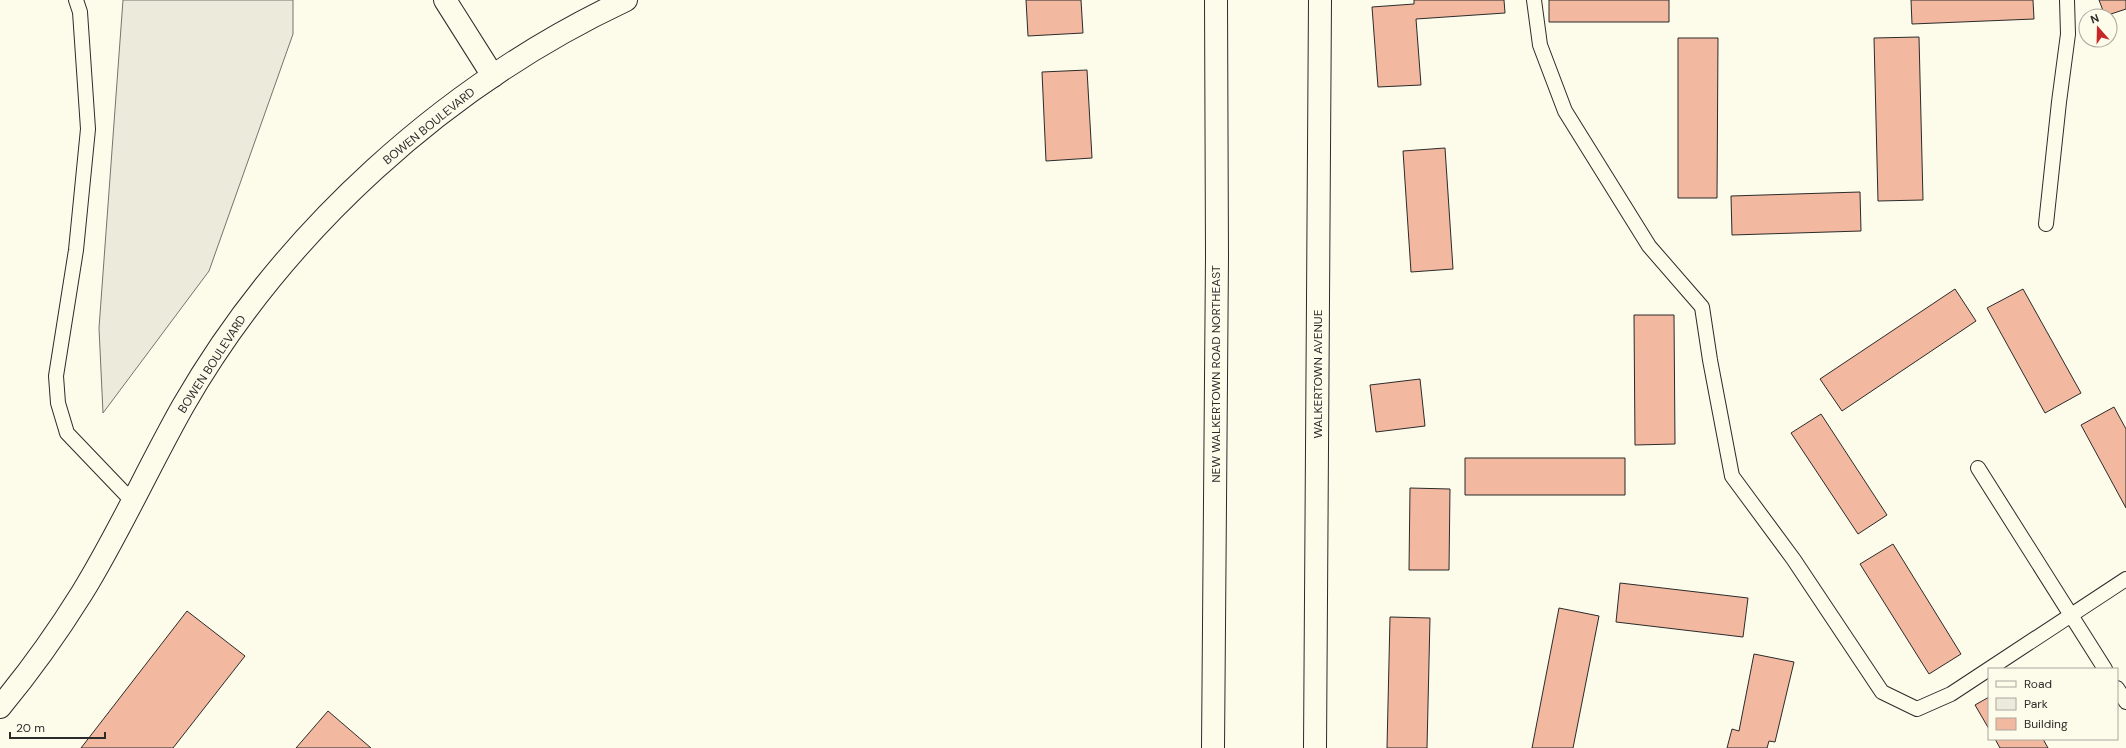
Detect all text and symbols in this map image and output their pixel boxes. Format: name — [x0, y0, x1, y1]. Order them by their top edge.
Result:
north arrow — [2078, 8, 2118, 48]
text: N — [2088, 11, 2101, 27]
street label: BOWEN BOULEVARD — [380, 84, 478, 168]
street label: NEW WALKERTOWN ROAD NORTHEAST — [1208, 265, 1224, 483]
street label: WALKERTOWN AVENUE — [1310, 309, 1326, 438]
street label: BOWEN BOULEVARD — [174, 312, 250, 416]
legend — [1988, 668, 2118, 740]
text: Road — [2024, 676, 2052, 692]
text: Park — [2024, 696, 2048, 712]
scale bar — [10, 714, 105, 740]
text: Building — [2024, 716, 2068, 732]
text: 20 m — [16, 720, 45, 736]

